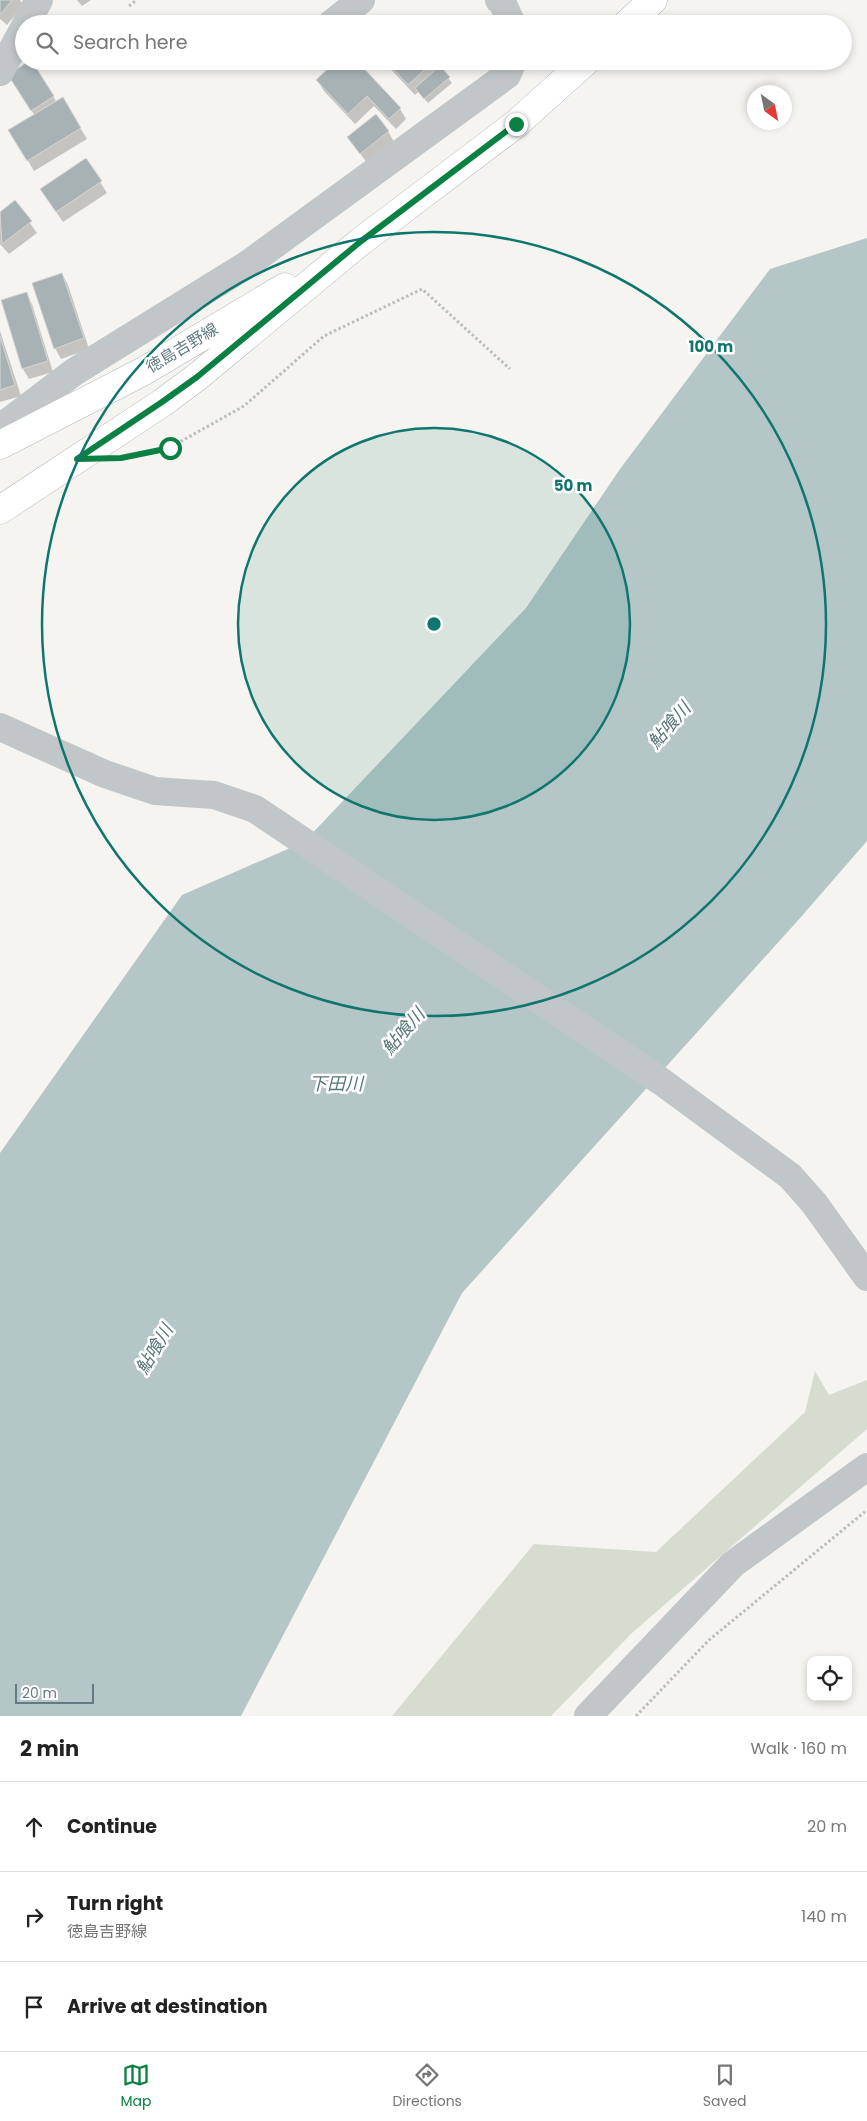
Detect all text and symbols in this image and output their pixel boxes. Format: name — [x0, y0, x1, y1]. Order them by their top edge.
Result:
search box — [15, 15, 852, 70]
icon: search — [33, 29, 61, 57]
text: Search here — [73, 29, 187, 56]
north arrow — [747, 85, 792, 130]
route end — [505, 113, 528, 136]
street label: 徳島吉野線 — [142, 318, 222, 378]
text: 100 m — [689, 336, 733, 357]
route start — [159, 437, 182, 460]
text: 50 m — [554, 475, 592, 496]
centre of rings — [425, 615, 443, 633]
water label: 鮎喰川 — [642, 695, 697, 754]
water label: 鮎喰川 — [376, 1001, 431, 1060]
water label: 下田川 — [309, 1071, 365, 1096]
water label: 鮎喰川 — [129, 1318, 180, 1379]
map controls — [807, 1656, 852, 1701]
button: locate — [807, 1656, 852, 1701]
scale bar — [15, 1681, 94, 1704]
text: 20 m — [22, 1683, 57, 1703]
text: 2 min — [20, 1734, 79, 1763]
text: Walk · 160 m — [750, 1737, 847, 1760]
icon: ahead — [20, 1813, 48, 1841]
text: Continue — [67, 1813, 157, 1840]
text: 20 m — [807, 1815, 847, 1838]
text: Turn right — [67, 1890, 163, 1917]
icon: right — [20, 1903, 48, 1931]
text: 140 m — [801, 1905, 847, 1928]
text: 徳島吉野線 — [67, 1920, 147, 1943]
icon: arrive — [20, 1993, 48, 2021]
text: Arrive at destination — [67, 1993, 268, 2020]
tab: Map — [120, 2061, 151, 2112]
tab: Directions — [392, 2061, 462, 2112]
tab: Saved — [703, 2061, 747, 2112]

